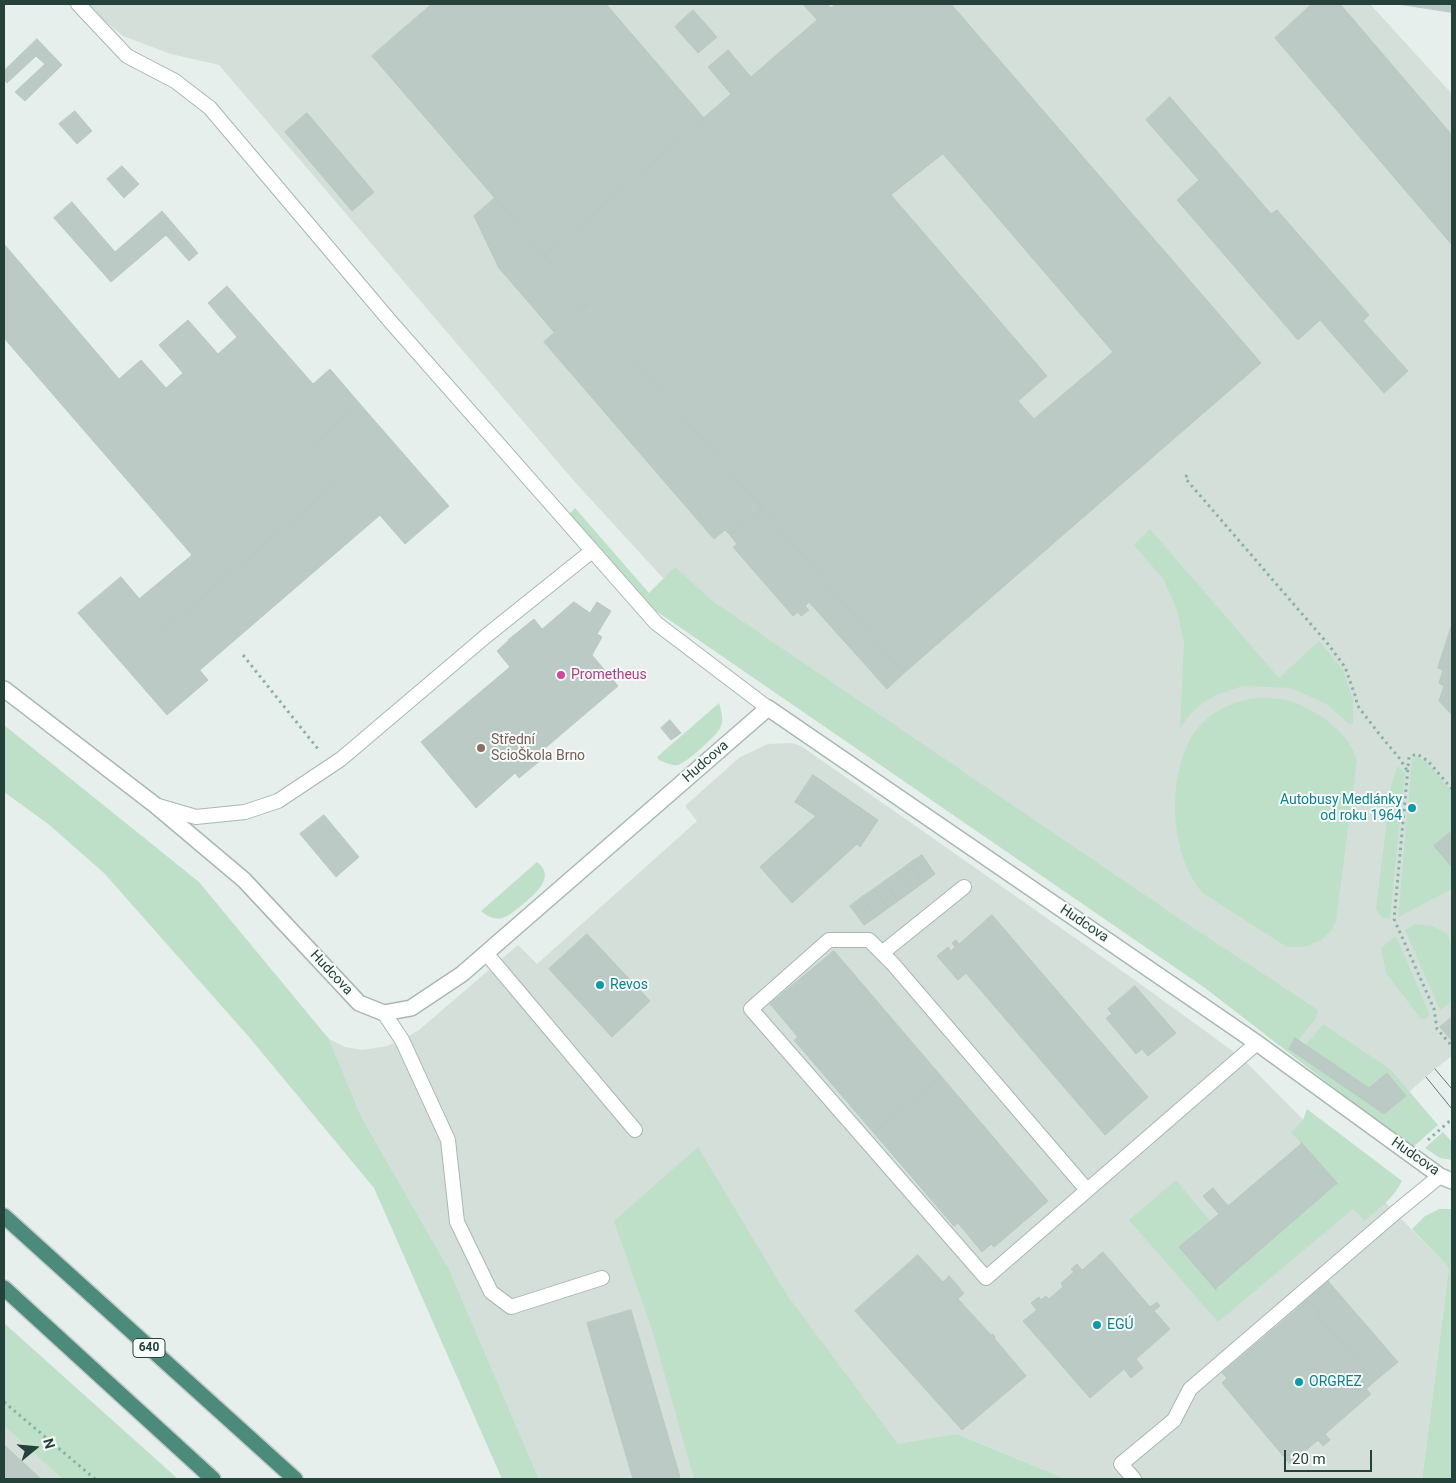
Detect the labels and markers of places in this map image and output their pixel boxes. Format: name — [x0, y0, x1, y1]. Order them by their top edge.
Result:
place label: Prometheus — [571, 667, 647, 683]
marker: Prometheus — [555, 669, 567, 681]
place label: Střední ScioŠkola Brno — [491, 732, 585, 764]
marker: Střední ScioŠkola Brno — [475, 742, 487, 754]
place label: Autobusy Medlánky od roku 1964 — [1280, 792, 1402, 824]
marker: Autobusy Medlánky od roku 1964 — [1406, 802, 1418, 814]
place label: Revos — [610, 977, 648, 993]
marker: Revos — [594, 979, 606, 991]
place label: EGÚ — [1107, 1317, 1134, 1333]
marker: EGÚ — [1091, 1319, 1103, 1331]
place label: ORGREZ — [1309, 1374, 1362, 1390]
marker: ORGREZ — [1293, 1376, 1305, 1388]

